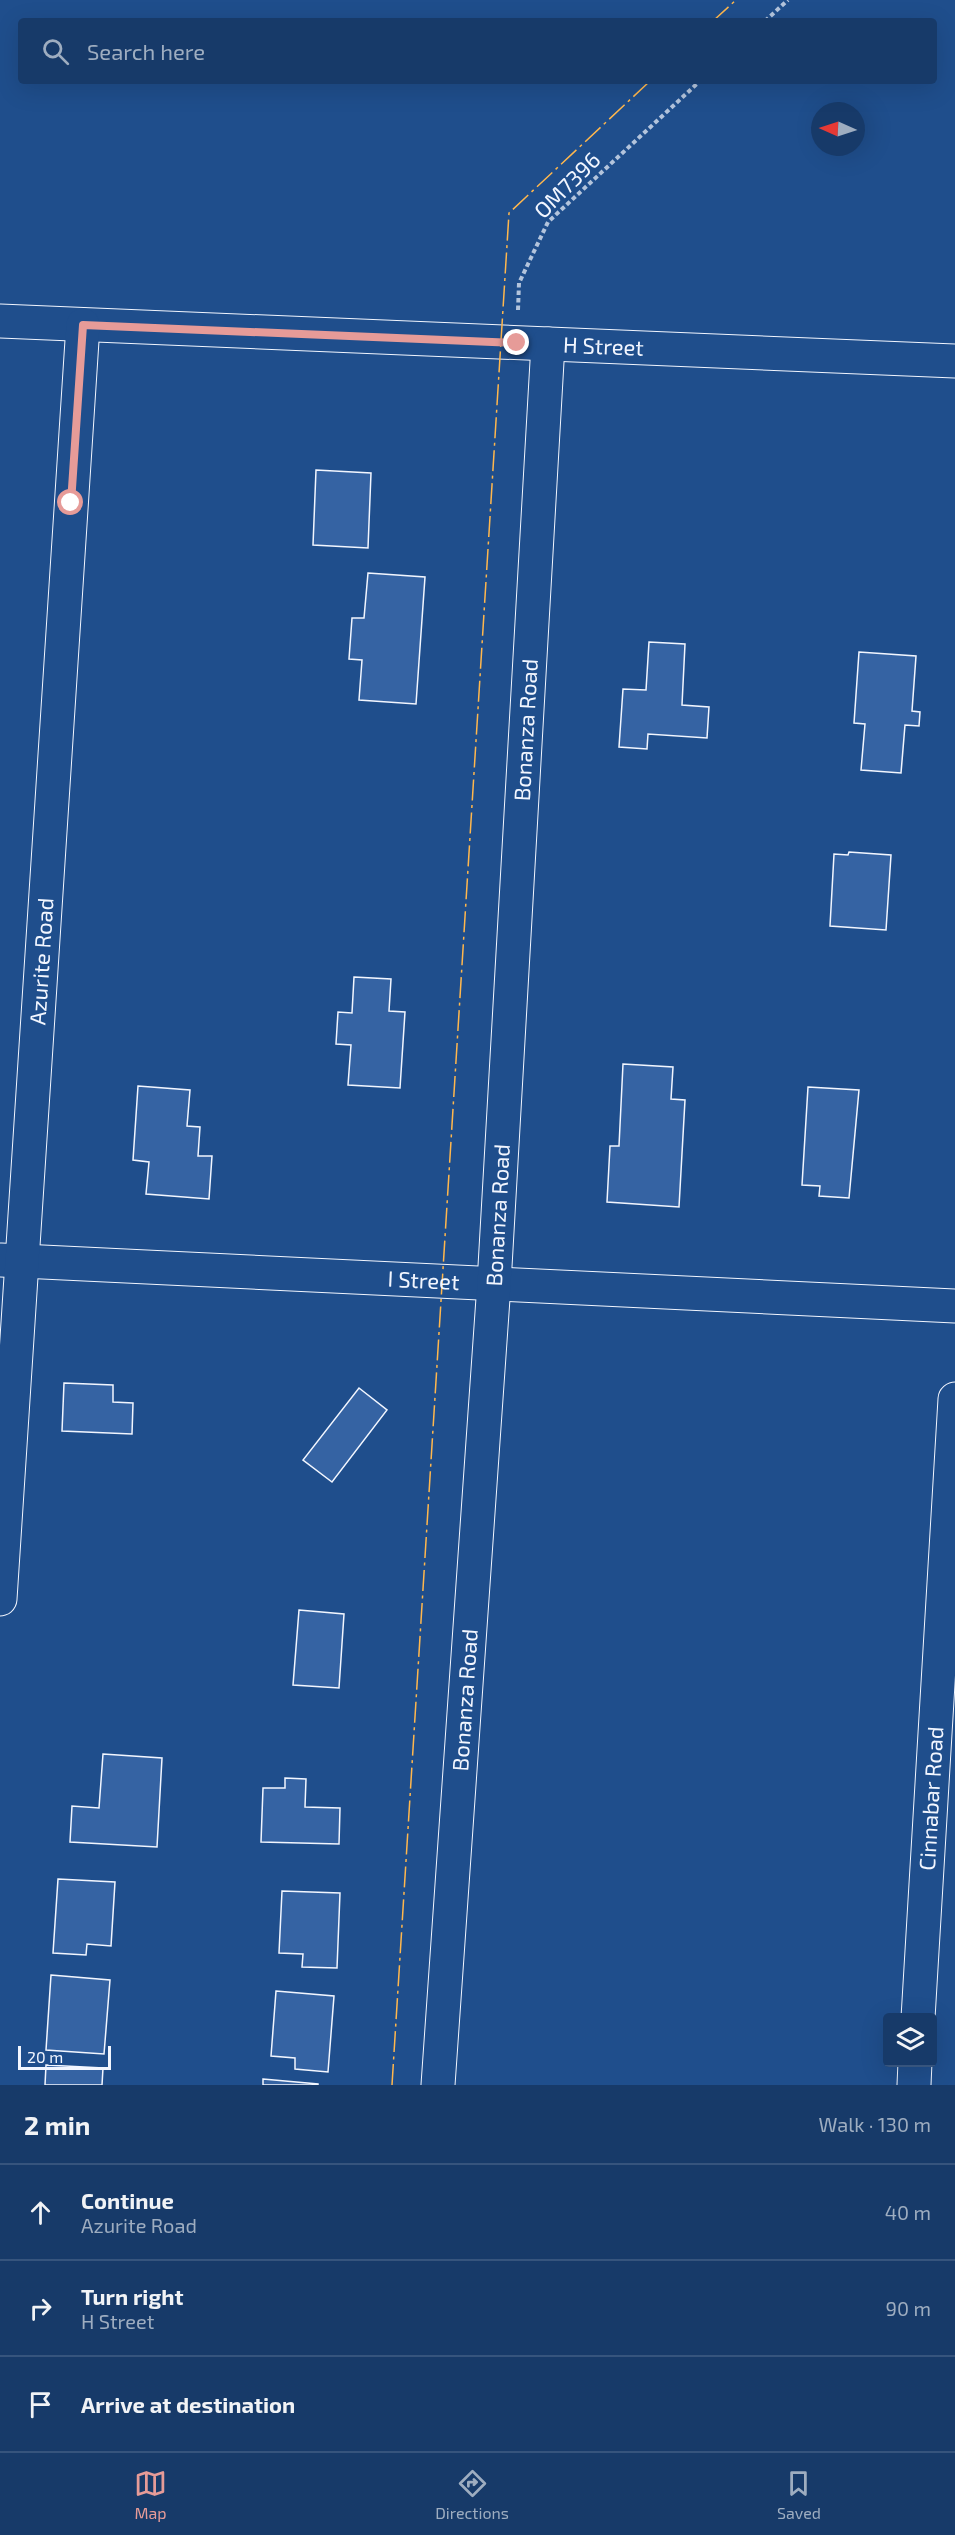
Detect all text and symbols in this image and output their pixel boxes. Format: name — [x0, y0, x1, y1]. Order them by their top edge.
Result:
search box — [18, 18, 937, 84]
icon: search — [39, 35, 72, 68]
text: Search here — [87, 38, 205, 64]
north arrow — [811, 102, 865, 156]
street label: OM7396 — [528, 146, 605, 223]
route end — [503, 329, 529, 355]
street label: H Street — [563, 331, 644, 360]
route start — [57, 489, 83, 515]
street label: Bonanza Road — [508, 658, 542, 802]
street label: Azurite Road — [23, 897, 58, 1026]
street label: Bonanza Road — [480, 1143, 514, 1287]
street label: I Street — [387, 1265, 460, 1294]
street label: Bonanza Road — [446, 1628, 482, 1772]
street label: Cinnabar Road — [913, 1726, 947, 1871]
map controls — [883, 2013, 937, 2067]
button: layers — [883, 2013, 937, 2067]
scale bar — [18, 2043, 111, 2070]
text: 20 m — [27, 2047, 63, 2066]
text: 2 min — [24, 2109, 90, 2140]
text: Walk · 130 m — [819, 2112, 931, 2136]
text: Continue — [81, 2187, 174, 2213]
icon: ahead — [24, 2196, 57, 2229]
text: 40 m — [885, 2200, 931, 2224]
text: Azurite Road — [81, 2213, 197, 2237]
text: Turn right — [81, 2283, 183, 2309]
icon: right — [24, 2292, 57, 2325]
text: 90 m — [886, 2296, 931, 2320]
text: H Street — [81, 2309, 154, 2333]
icon: arrive — [24, 2388, 57, 2421]
text: Arrive at destination — [81, 2391, 295, 2417]
tab: Map — [134, 2467, 167, 2522]
tab: Directions — [435, 2467, 509, 2522]
tab: Saved — [777, 2467, 821, 2522]

